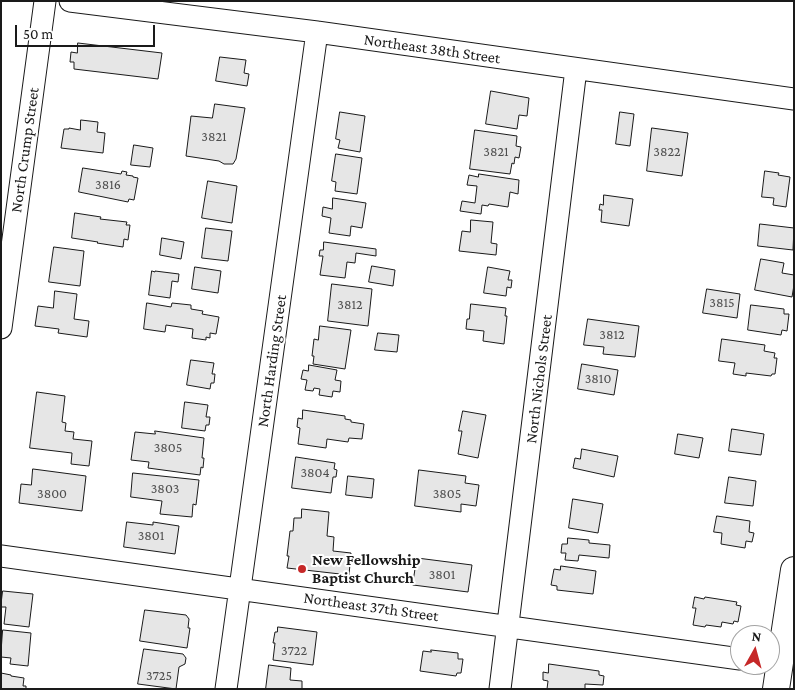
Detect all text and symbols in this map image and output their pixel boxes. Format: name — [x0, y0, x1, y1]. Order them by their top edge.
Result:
scale bar — [18, 15, 158, 47]
text: 50 m — [23, 26, 53, 42]
street label: Northeast 38th Street — [363, 30, 501, 68]
street label: North Crump Street — [7, 86, 43, 214]
house number: 3821 — [201, 129, 227, 145]
house number: 3821 — [483, 144, 509, 160]
house number: 3822 — [653, 144, 681, 160]
house number: 3816 — [95, 177, 121, 193]
street label: North Harding Street — [253, 294, 291, 428]
house number: 3815 — [709, 295, 735, 311]
house number: 3812 — [337, 297, 363, 313]
street label: North Nichols Street — [522, 313, 556, 445]
house number: 3812 — [599, 327, 625, 343]
house number: 3810 — [585, 371, 611, 387]
house number: 3805 — [154, 440, 182, 456]
house number: 3804 — [300, 465, 330, 481]
house number: 3803 — [151, 481, 179, 497]
house number: 3800 — [37, 486, 67, 502]
house number: 3805 — [433, 486, 461, 502]
house number: 3801 — [138, 528, 164, 544]
place label: New Fellowship Baptist Church — [312, 550, 420, 588]
marker: New Fellowship Baptist Church — [296, 563, 308, 575]
house number: 3801 — [429, 567, 455, 583]
street label: Northeast 37th Street — [302, 588, 440, 626]
north arrow — [730, 625, 780, 675]
text: N — [751, 628, 762, 645]
house number: 3722 — [281, 643, 307, 659]
house number: 3725 — [146, 668, 172, 684]

